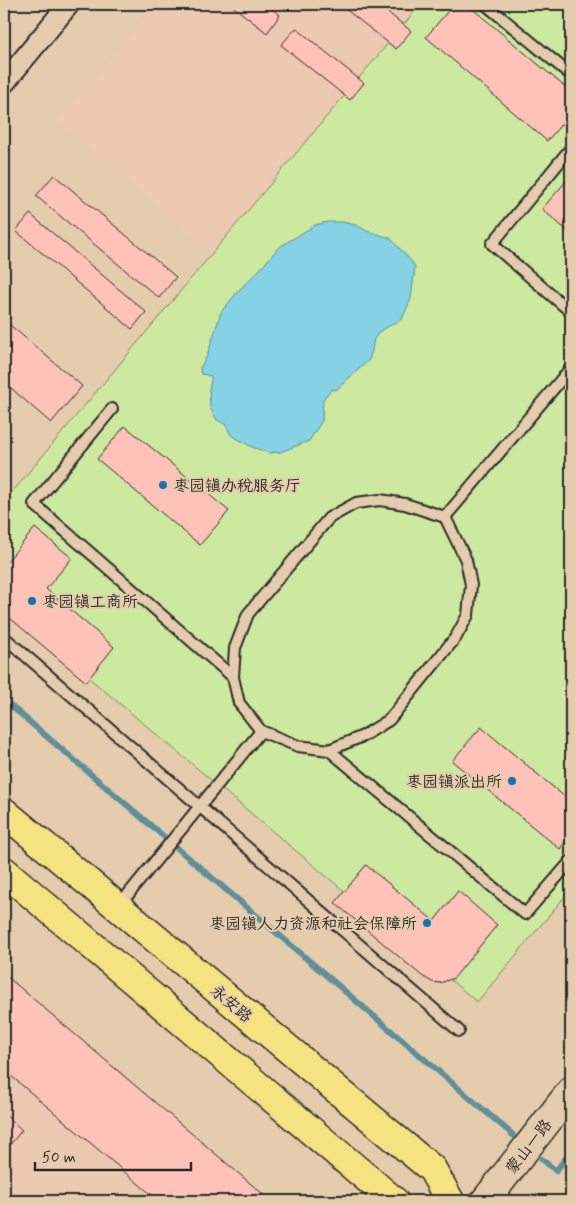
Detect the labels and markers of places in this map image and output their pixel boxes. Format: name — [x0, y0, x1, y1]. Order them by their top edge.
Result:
place label: 枣园镇办税服务厅 — [173, 476, 301, 497]
marker: 枣园镇办税服务厅 — [157, 479, 169, 491]
place label: 枣园镇工商所 — [42, 592, 138, 613]
marker: 枣园镇工商所 — [26, 595, 38, 607]
place label: 枣园镇派出所 — [406, 772, 502, 793]
marker: 枣园镇派出所 — [506, 775, 518, 787]
place label: 枣园镇人力资源和社会保障所 — [209, 914, 417, 935]
marker: 枣园镇人力资源和社会保障所 — [421, 917, 433, 929]

